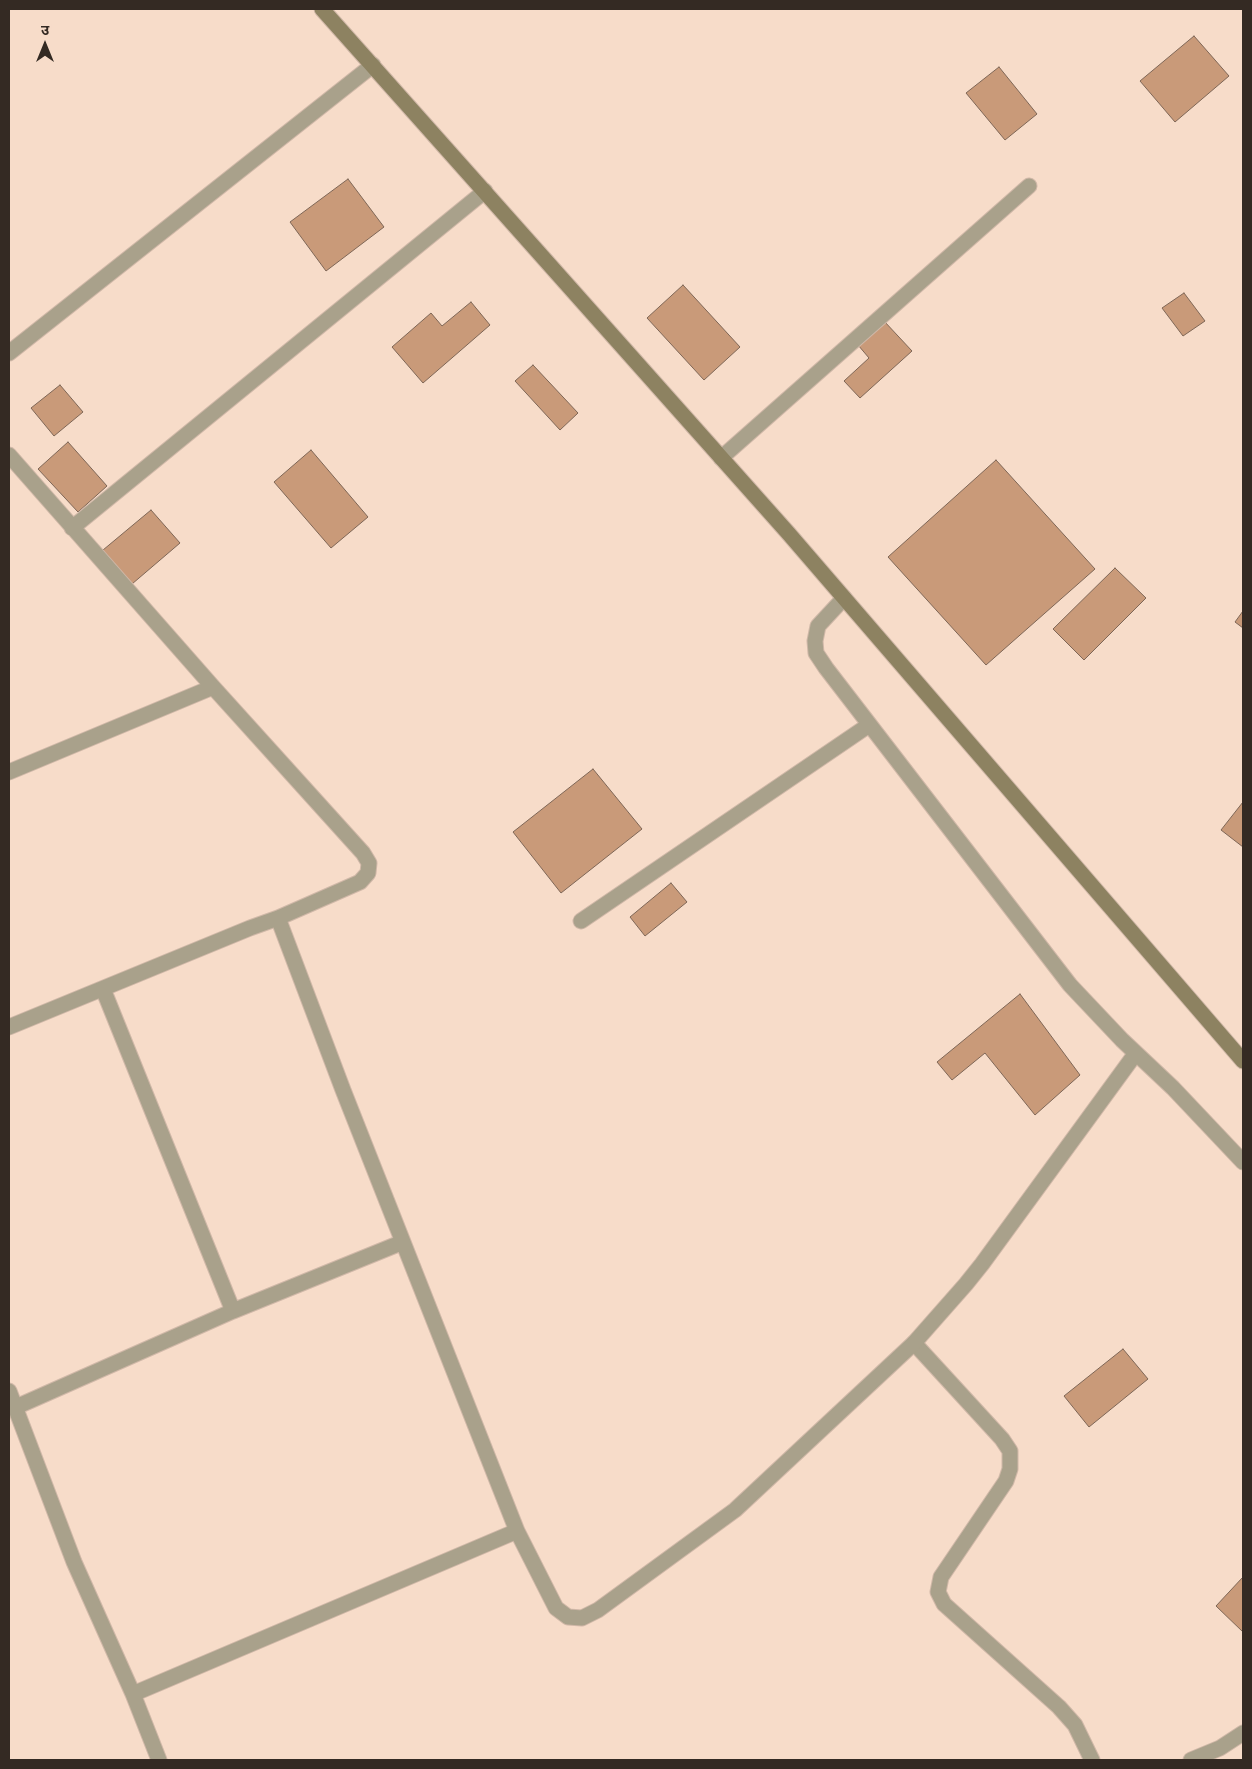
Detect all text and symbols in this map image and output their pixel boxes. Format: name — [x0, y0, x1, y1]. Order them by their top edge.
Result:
north arrow — [20, 20, 70, 70]
text: उ — [41, 21, 49, 39]

